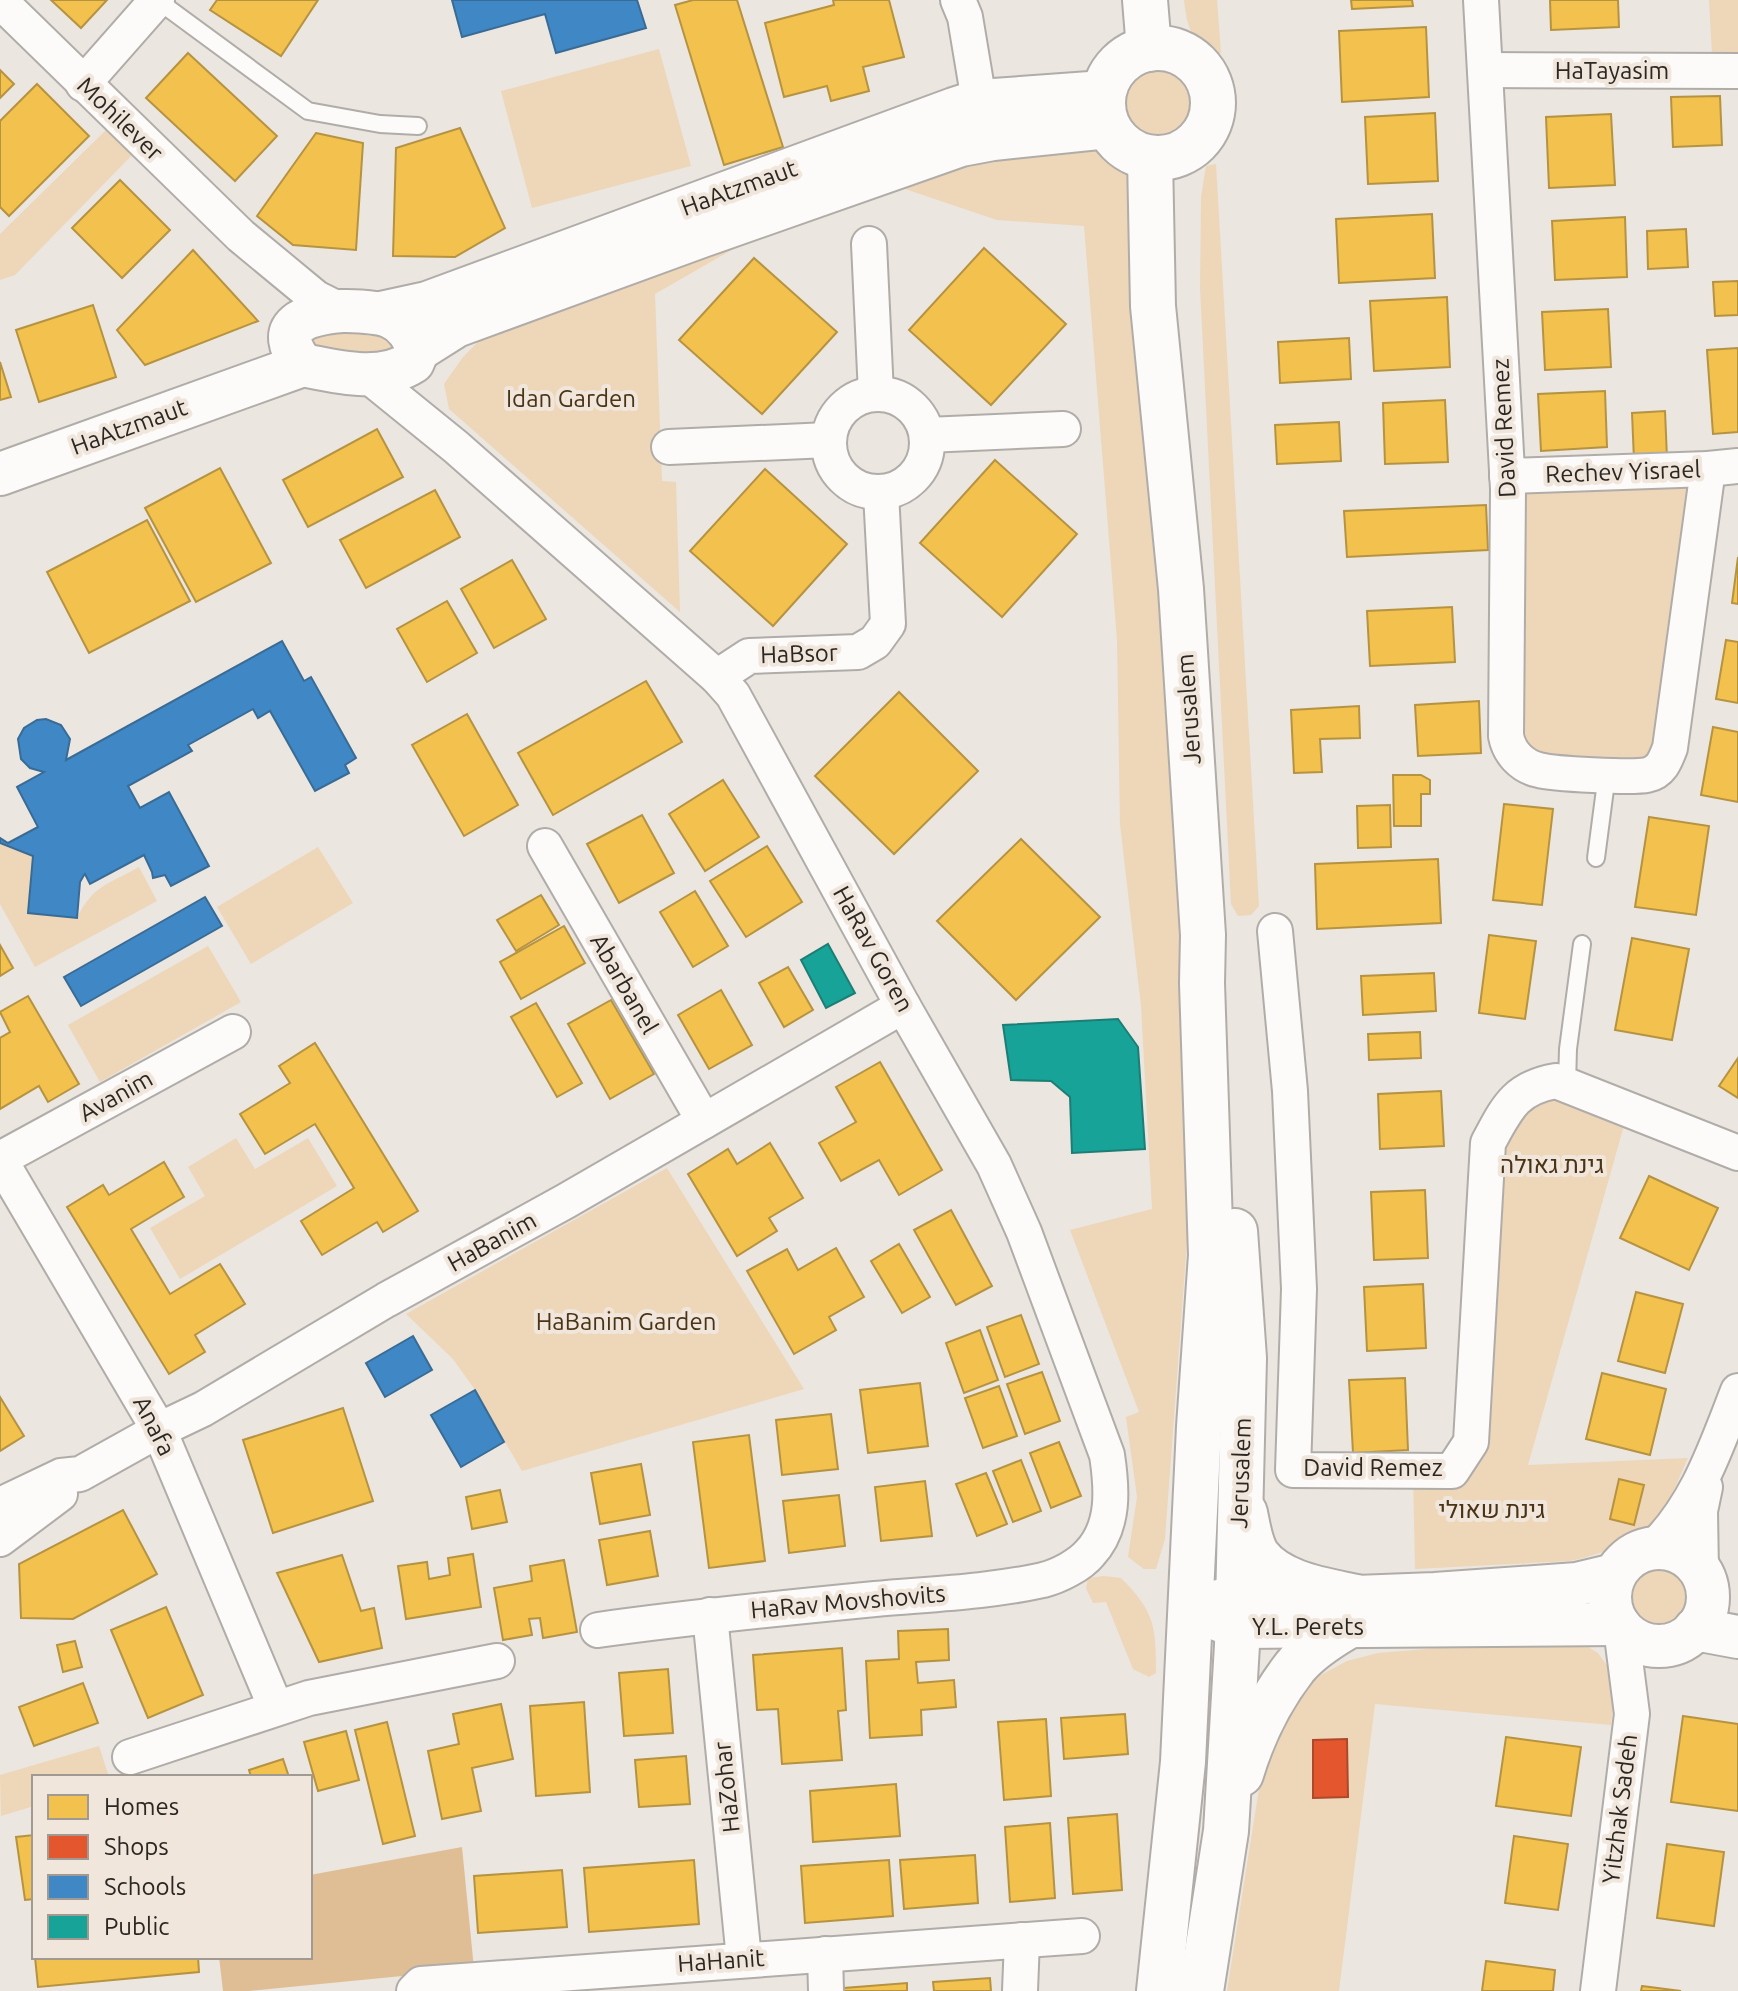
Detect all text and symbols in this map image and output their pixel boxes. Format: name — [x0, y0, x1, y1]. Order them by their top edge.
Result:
street label: HaTayasim — [1555, 57, 1669, 84]
street label: Mohilever — [72, 71, 169, 166]
street label: HaAtzmaut — [677, 154, 801, 221]
street label: David Remez — [1486, 358, 1521, 498]
park label: Idan Garden — [506, 385, 636, 412]
street label: HaAtzmaut — [67, 393, 191, 460]
street label: Rechev Yisrael — [1545, 455, 1701, 488]
street label: HaBsor — [760, 639, 838, 668]
street label: Jerusalem — [1171, 653, 1206, 765]
street label: HaRav Goren — [828, 881, 919, 1016]
street label: Abarbanel — [585, 929, 664, 1038]
street label: Avanim — [74, 1064, 157, 1127]
park label: גינת גאולה — [1500, 1151, 1604, 1178]
street label: HaBanim — [443, 1206, 541, 1277]
park label: HaBanim Garden — [536, 1308, 716, 1335]
street label: Anafa — [128, 1392, 181, 1460]
street label: Jerusalem — [1225, 1417, 1256, 1529]
street label: David Remez — [1303, 1454, 1443, 1481]
park label: גינת שאולי — [1439, 1496, 1545, 1523]
street label: HaRav Movshovits — [749, 1580, 947, 1623]
street label: Y.L. Perets — [1252, 1613, 1364, 1640]
street label: Yitzhak Sadeh — [1597, 1733, 1642, 1885]
street label: HaZohar — [708, 1740, 745, 1834]
legend — [32, 1775, 312, 1959]
text: Homes — [104, 1793, 179, 1820]
text: Shops — [104, 1833, 169, 1860]
text: Schools — [104, 1873, 186, 1900]
text: Public — [104, 1913, 169, 1940]
street label: HaHanit — [677, 1944, 766, 1977]

